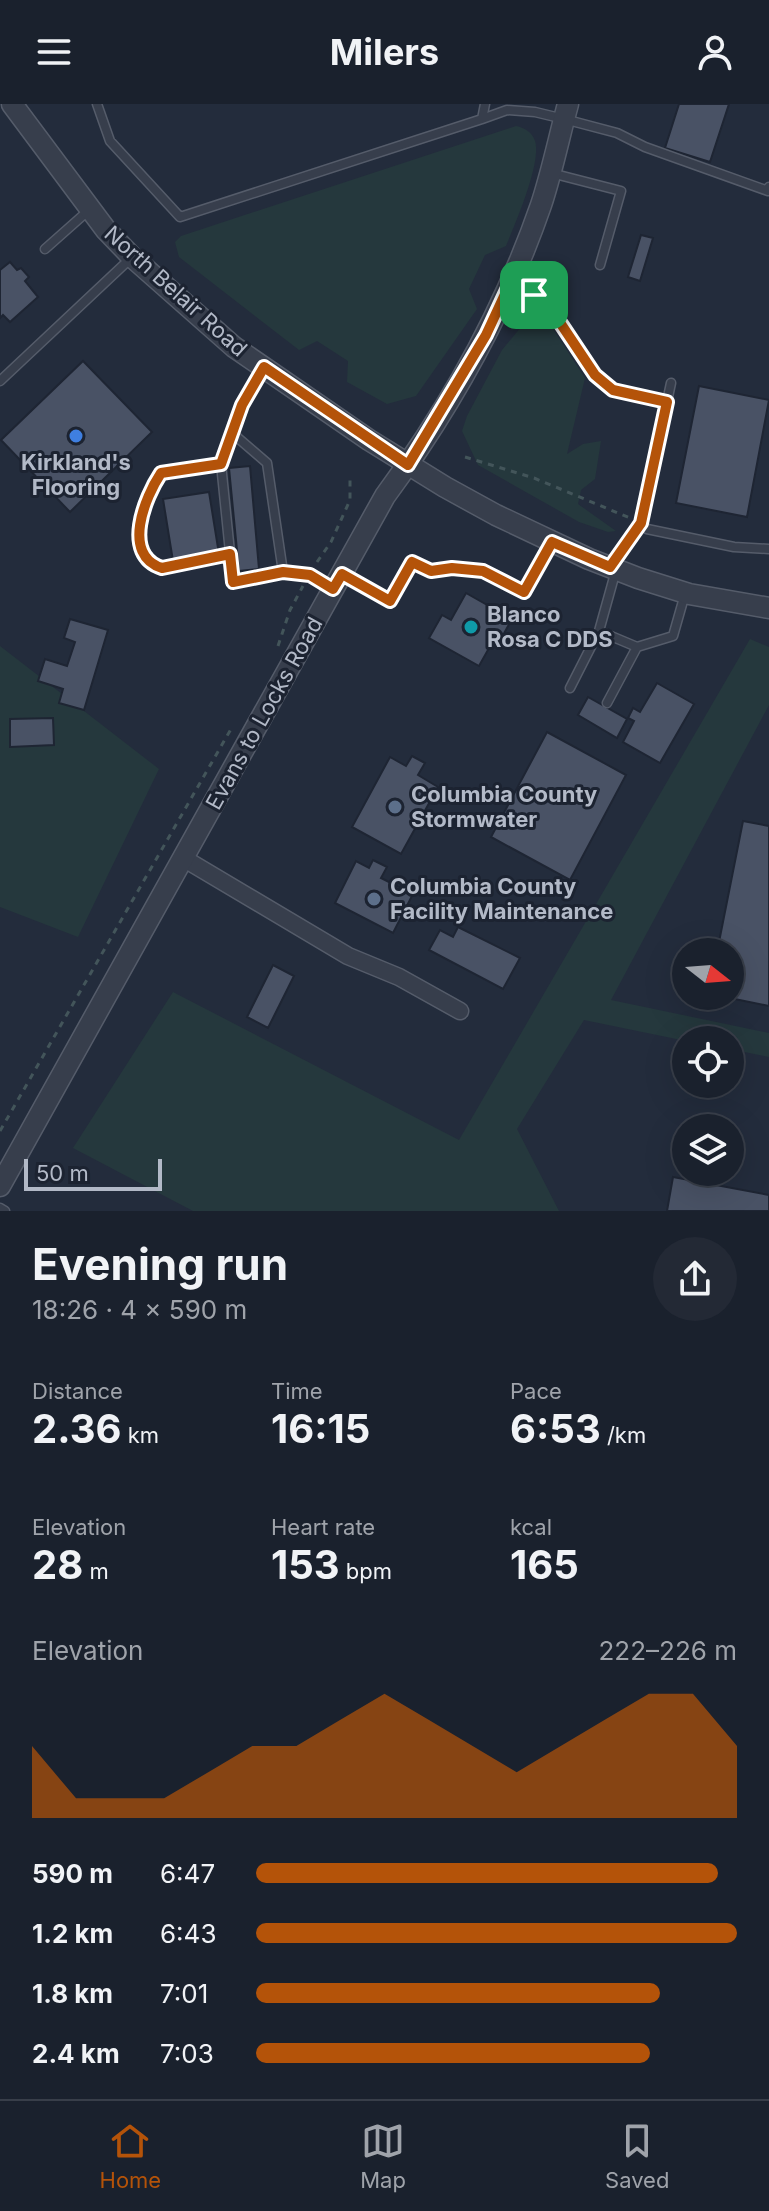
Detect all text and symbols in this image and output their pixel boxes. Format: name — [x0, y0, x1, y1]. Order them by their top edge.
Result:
icon: menu — [32, 30, 76, 74]
text: Milers — [330, 30, 439, 74]
icon: person — [693, 30, 737, 74]
street label: North Belair Road — [99, 220, 253, 362]
pin — [500, 261, 568, 329]
icon: arrive — [512, 273, 556, 317]
marker: Kirkland's Flooring — [67, 427, 85, 445]
place label: Kirkland's Flooring — [21, 449, 131, 500]
place label: Blanco Rosa C DDS — [487, 601, 613, 652]
street label: Evans to Locks Road — [200, 612, 328, 814]
marker: Blanco Rosa C DDS — [462, 618, 480, 636]
place label: Columbia County Stormwater — [411, 781, 597, 832]
marker: Columbia County Stormwater — [386, 798, 404, 816]
place label: Columbia County Facility Maintenance — [390, 873, 613, 924]
marker: Columbia County Facility Maintenance — [365, 890, 383, 908]
north arrow — [672, 938, 744, 1010]
map controls — [672, 938, 744, 1186]
button: locate — [672, 1026, 744, 1098]
button: layers — [672, 1114, 744, 1186]
scale bar — [24, 1155, 162, 1191]
text: 50 m — [36, 1160, 89, 1186]
text: Evening run — [32, 1237, 288, 1291]
button: share — [653, 1237, 737, 1321]
text: 18:26 · 4 × 590 m — [32, 1294, 247, 1325]
text: Distance — [32, 1378, 123, 1404]
text: Time — [271, 1378, 323, 1404]
text: Pace — [510, 1378, 562, 1404]
text: 2.36 — [32, 1404, 121, 1453]
text: 16:15 — [271, 1404, 370, 1453]
text: 6:53 — [510, 1404, 601, 1453]
text: km — [121, 1422, 159, 1448]
text: /km — [601, 1422, 646, 1448]
text: Elevation — [32, 1514, 126, 1540]
text: Heart rate — [271, 1514, 375, 1540]
text: kcal — [510, 1514, 552, 1540]
text: 28 — [32, 1540, 83, 1589]
text: 153 — [271, 1540, 340, 1589]
text: 165 — [510, 1540, 579, 1589]
text: m — [83, 1558, 109, 1584]
text: bpm — [340, 1558, 392, 1584]
text: Elevation — [32, 1635, 143, 1666]
text: 222–226 m — [599, 1635, 737, 1666]
text: 590 m — [32, 1858, 113, 1889]
text: 6:47 — [160, 1858, 215, 1889]
text: 1.2 km — [32, 1918, 113, 1949]
text: 6:43 — [160, 1918, 216, 1949]
text: 1.8 km — [32, 1978, 113, 2009]
text: 7:01 — [160, 1978, 208, 2009]
text: 2.4 km — [32, 2038, 120, 2069]
text: 7:03 — [160, 2038, 214, 2069]
tab: Home — [100, 2119, 161, 2193]
tab: Map — [360, 2119, 406, 2193]
tab: Saved — [605, 2119, 669, 2193]

